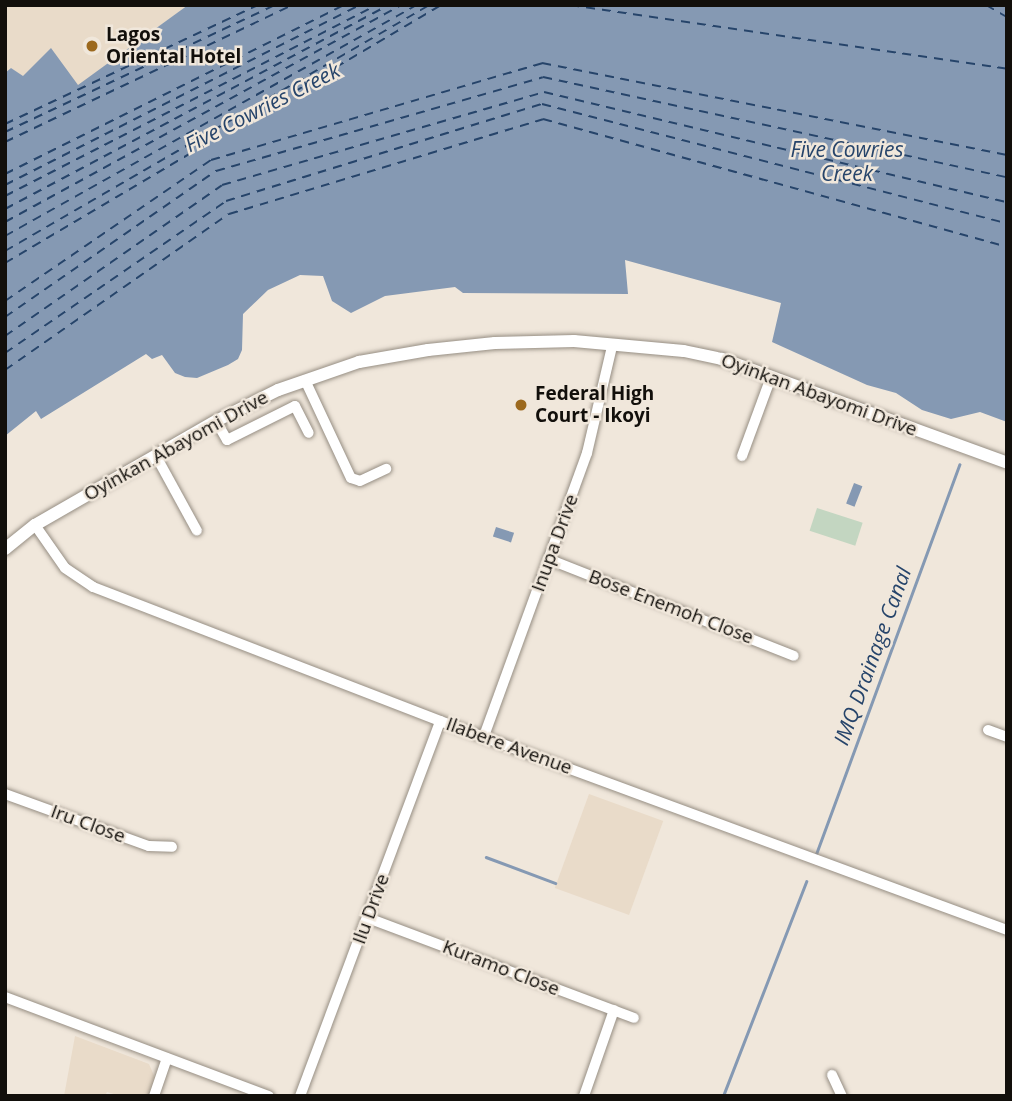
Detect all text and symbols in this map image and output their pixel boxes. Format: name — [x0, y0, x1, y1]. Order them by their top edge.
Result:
place label: Lagos Oriental Hotel — [106, 24, 241, 68]
marker: Lagos Oriental Hotel — [84, 38, 100, 54]
water label: Five Cowries Creek — [180, 57, 344, 157]
water label: Five Cowries Creek — [790, 136, 904, 186]
street label: Oyinkan Abayomi Drive — [718, 349, 920, 441]
place label: Federal High Court - Ikoyi — [535, 383, 654, 427]
street label: Oyinkan Abayomi Drive — [80, 386, 272, 506]
marker: Federal High Court - Ikoyi — [513, 397, 529, 413]
street label: Inupa Drive — [527, 491, 583, 595]
water label: IMQ Drainage Canal — [828, 564, 916, 748]
street label: Bose Enemoh Close — [585, 565, 757, 649]
street label: Ilabere Avenue — [443, 713, 575, 779]
street label: Iru Close — [48, 800, 128, 848]
street label: Ilu Drive — [348, 871, 394, 947]
street label: Kuramo Close — [439, 935, 563, 1001]

